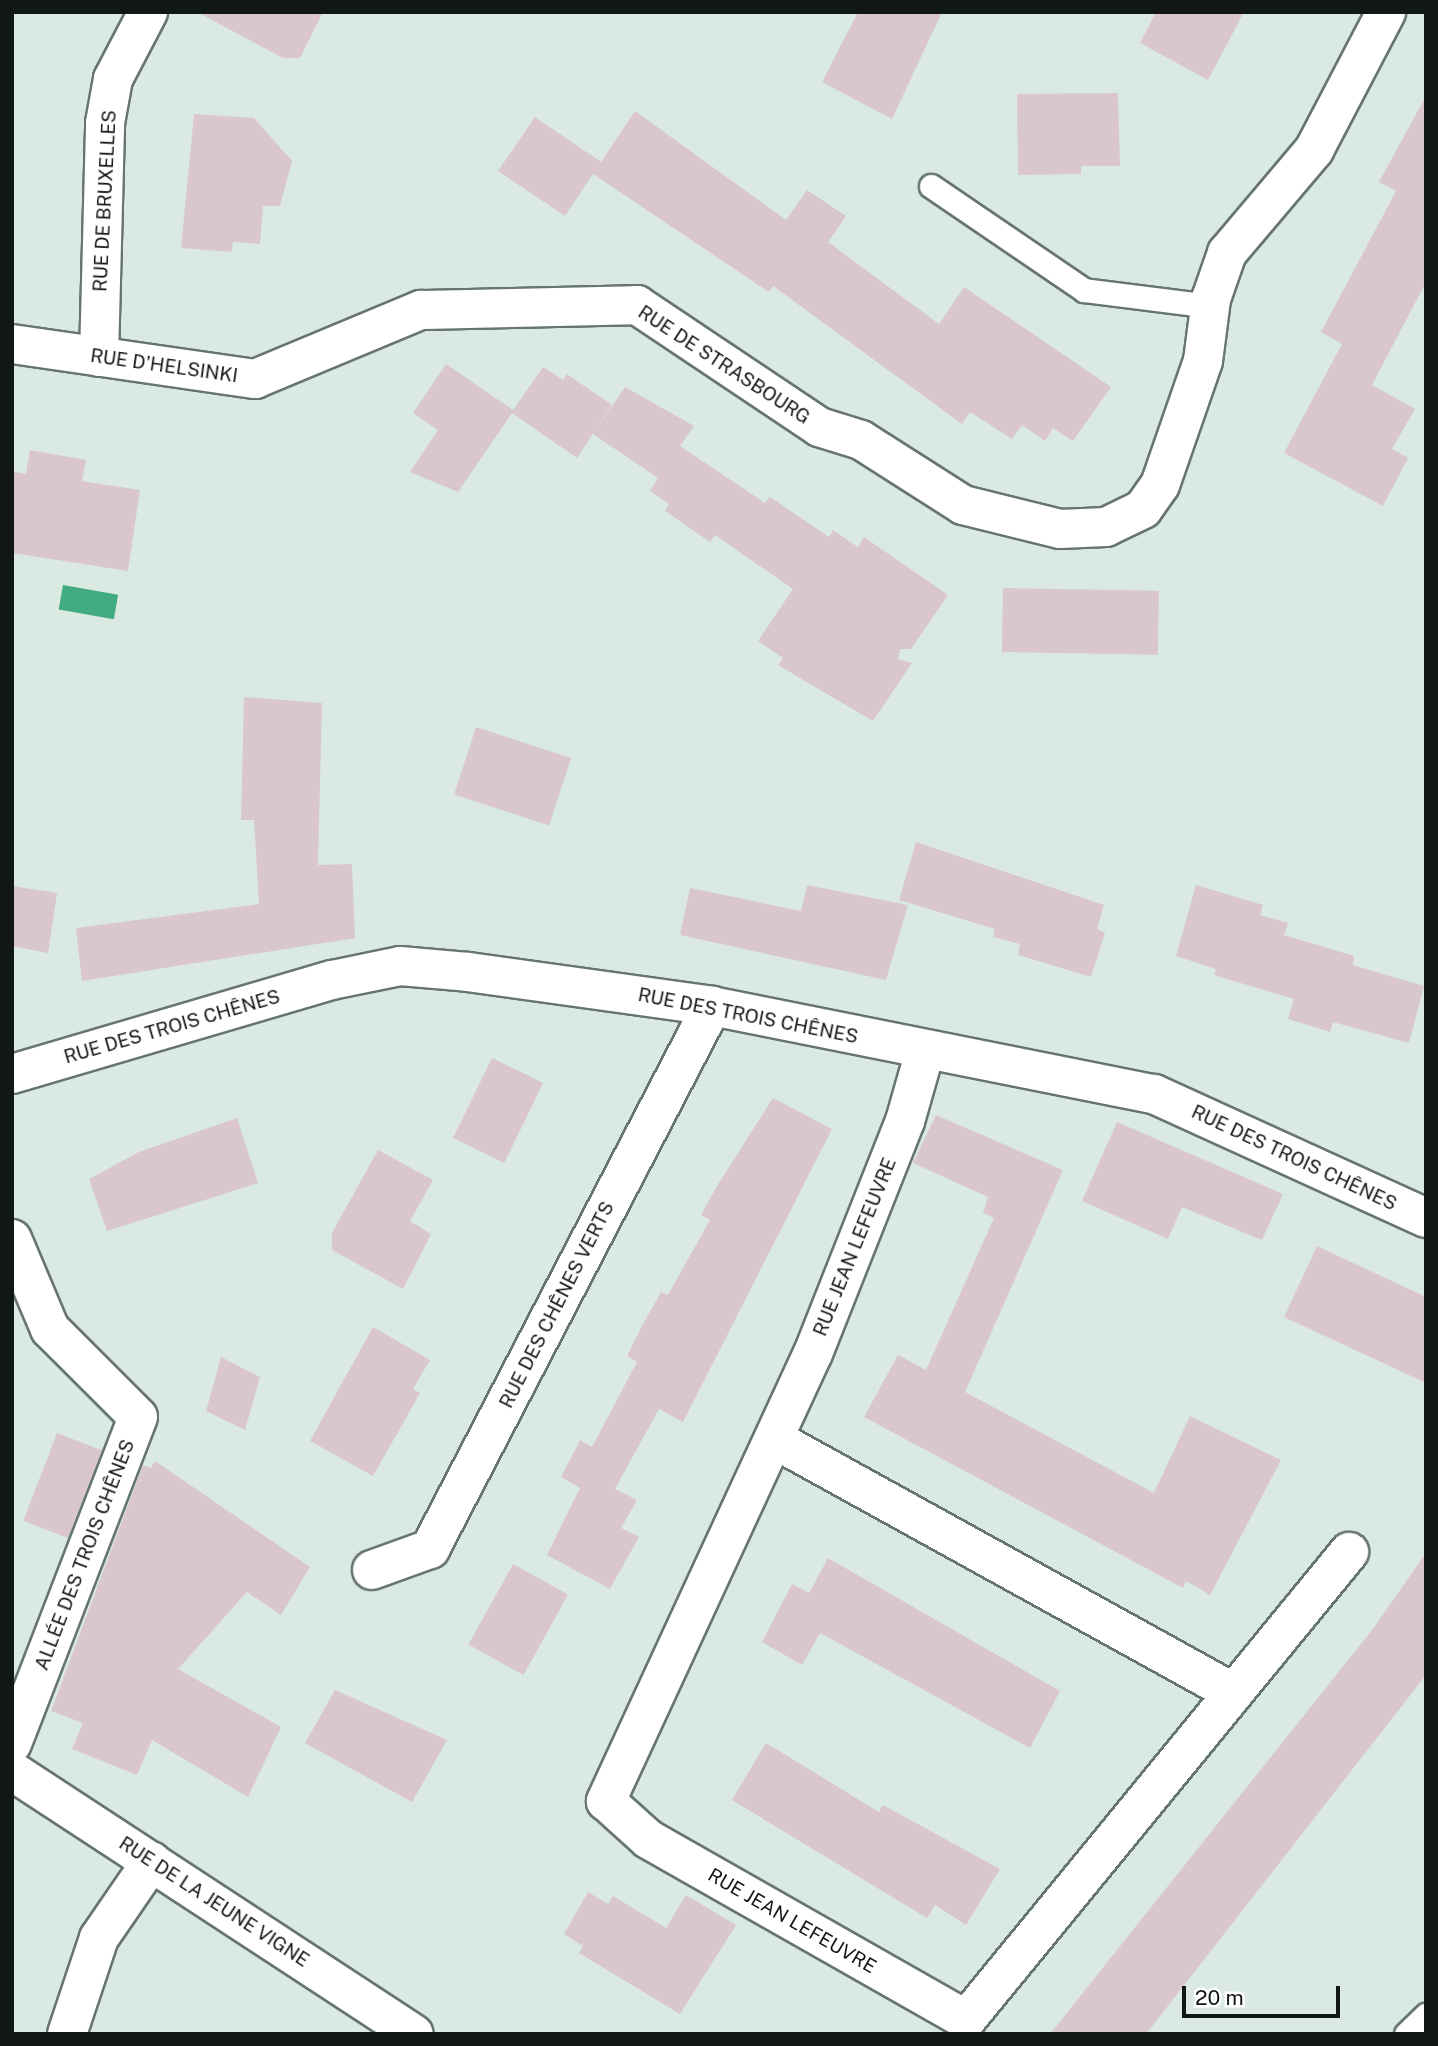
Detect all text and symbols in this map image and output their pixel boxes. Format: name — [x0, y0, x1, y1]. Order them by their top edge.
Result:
street label: RUE DE BRUXELLES — [89, 110, 121, 292]
street label: RUE DE STRASBOURG — [634, 301, 814, 429]
street label: RUE D'HELSINKI — [89, 344, 239, 388]
street label: RUE DES TROIS CHÊNES — [636, 983, 860, 1049]
street label: RUE DES TROIS CHÊNES — [61, 985, 283, 1069]
street label: RUE DES TROIS CHÊNES — [1188, 1100, 1400, 1216]
street label: RUE JEAN LEFEUVRE — [809, 1154, 901, 1340]
street label: RUE DES CHÊNES VERTS — [495, 1198, 619, 1412]
street label: ALLÉE DES TROIS CHÊNES — [30, 1436, 140, 1674]
street label: RUE DE LA JEUNE VIGNE — [114, 1832, 314, 1972]
street label: RUE JEAN LEFEUVRE — [704, 1864, 880, 1978]
scale bar — [1186, 1972, 1344, 2016]
text: 20 m — [1195, 1985, 1244, 2010]

